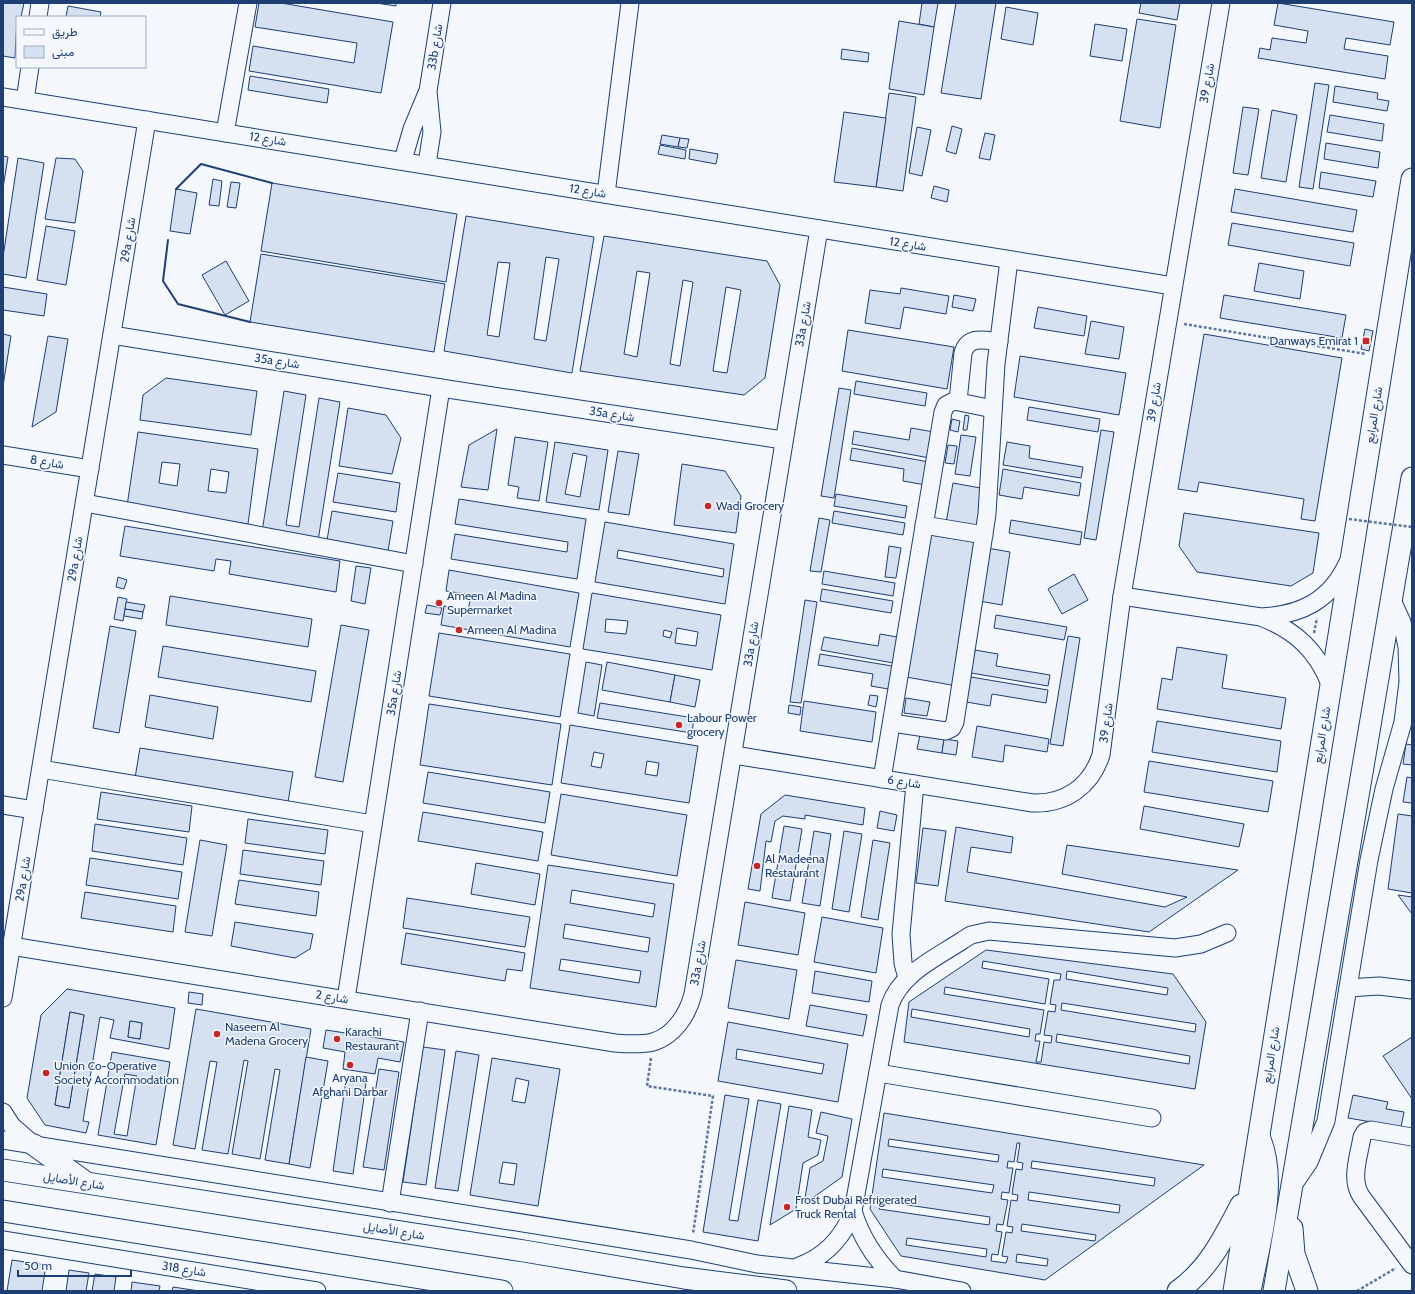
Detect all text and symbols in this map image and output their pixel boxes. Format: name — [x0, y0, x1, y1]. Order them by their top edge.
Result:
legend — [16, 16, 146, 68]
street label: 33b شارع — [423, 23, 448, 71]
text: طريق — [52, 24, 78, 40]
text: مبنى — [52, 44, 74, 60]
street label: شارع 39 — [1196, 62, 1219, 104]
street label: شارع 12 — [248, 128, 288, 151]
street label: شارع 12 — [568, 180, 608, 203]
street label: 29a شارع — [117, 216, 140, 264]
street label: شارع 12 — [888, 233, 928, 256]
street label: 33a شارع — [791, 300, 816, 348]
place label: Danways Emirat 1 — [1270, 333, 1358, 348]
marker: Danways Emirat 1 — [1361, 336, 1371, 346]
street label: 35a شارع — [253, 350, 301, 373]
street label: شارع 39 — [1143, 381, 1166, 423]
street label: شارع المرابع — [1362, 385, 1387, 445]
street label: 35a شارع — [588, 403, 636, 426]
street label: شارع 8 — [29, 451, 65, 474]
place label: Wadi Grocery — [716, 498, 784, 513]
marker: Wadi Grocery — [703, 501, 713, 511]
street label: 29a شارع — [64, 535, 87, 583]
place label: Ameen Al Madina Supermarket — [447, 588, 537, 617]
marker: Ameen Al Madina Supermarket — [434, 598, 444, 608]
street label: 33a شارع — [740, 620, 763, 668]
place label: Ameen Al Madina — [467, 622, 557, 637]
marker: Ameen Al Madina — [454, 625, 464, 635]
street label: 35a شارع — [383, 669, 406, 717]
street label: شارع 39 — [1095, 702, 1118, 744]
street label: شارع المرابع — [1310, 705, 1335, 765]
place label: Labour Power grocery — [687, 710, 757, 739]
marker: Labour Power grocery — [674, 720, 684, 730]
street label: شارع 6 — [886, 771, 922, 794]
place label: Al Madeena Restaurant — [765, 851, 825, 880]
street label: 29a شارع — [12, 855, 35, 903]
marker: Al Madeena Restaurant — [752, 861, 762, 871]
street label: 33a شارع — [686, 939, 711, 987]
street label: شارع 2 — [314, 987, 350, 1008]
place label: Naseem Al Madena Grocery — [225, 1019, 308, 1048]
place label: Karachi Restaurant — [345, 1024, 399, 1053]
street label: شارع المرابع — [1259, 1025, 1284, 1085]
marker: Naseem Al Madena Grocery — [212, 1029, 222, 1039]
marker: Karachi Restaurant — [332, 1034, 342, 1044]
place label: Union Co-Operative Society Accommodation — [54, 1058, 179, 1087]
marker: Aryana Afghani Darbar — [345, 1060, 355, 1070]
marker: Union Co-Operative Society Accommodation — [41, 1068, 51, 1078]
place label: Aryana Afghani Darbar — [312, 1070, 388, 1099]
street label: شارع الأصايل — [42, 1168, 106, 1195]
place label: Frost Dubai Refrigerated Truck Rental — [795, 1192, 917, 1221]
marker: Frost Dubai Refrigerated Truck Rental — [782, 1202, 792, 1212]
street label: شارع الأصايل — [362, 1218, 426, 1245]
scale bar — [18, 1252, 131, 1278]
text: 50 m — [24, 1258, 52, 1273]
street label: شارع 318 — [161, 1258, 207, 1281]

